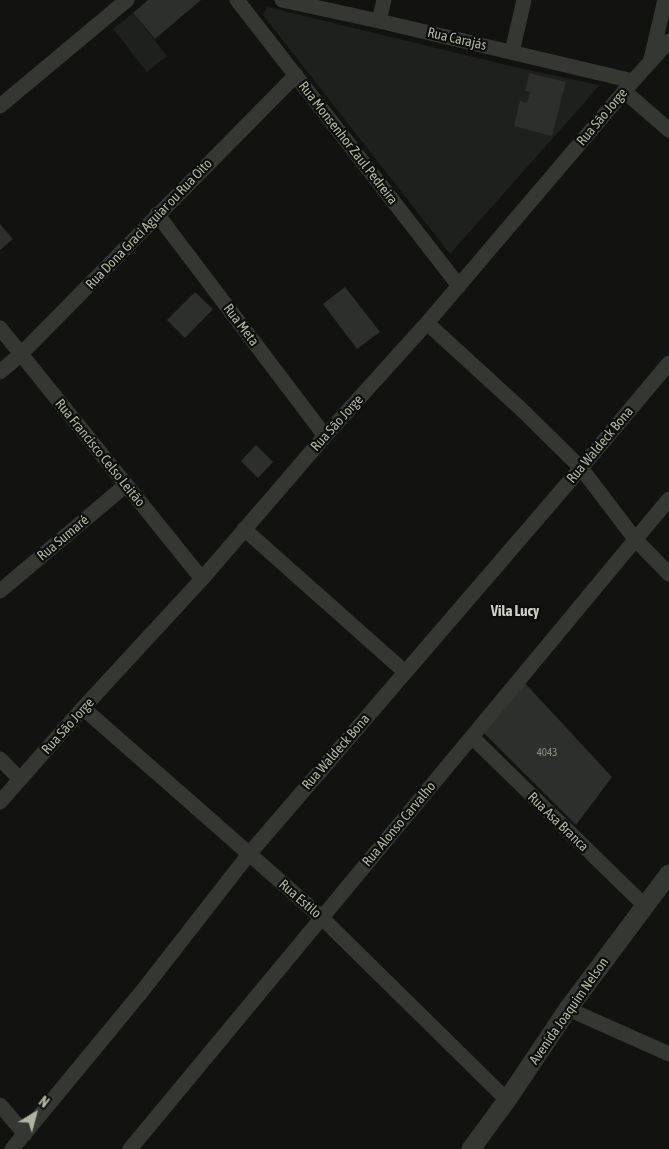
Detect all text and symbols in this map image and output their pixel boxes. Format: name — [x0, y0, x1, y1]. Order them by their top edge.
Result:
street label: Rua Carajás — [426, 24, 488, 54]
street label: Rua Monsenhor Zaul Pedreira — [295, 78, 401, 208]
street label: Rua São Jorge — [573, 85, 631, 149]
street label: Rua Dona Graci Aguiar ou Rua Oito — [82, 155, 216, 293]
street label: Rua Meta — [220, 301, 262, 349]
street label: Rua São Jorge — [307, 391, 367, 455]
street label: Rua Francisco Celso Leitão — [51, 396, 149, 510]
street label: Rua Waldeck Bona — [563, 403, 637, 487]
street label: Rua Sumaré — [34, 512, 92, 564]
district label: Vila Lucy — [491, 602, 539, 620]
street label: Rua São Jorge — [38, 694, 98, 758]
street label: Rua Waldeck Bona — [299, 711, 373, 793]
house number: 4043 — [537, 746, 557, 760]
street label: Rua Alonso Carvalho — [359, 778, 439, 870]
street label: Rua Asa Branca — [524, 789, 592, 855]
street label: Rua Estilo — [275, 876, 325, 922]
street label: Avenida Joaquim Nelson — [526, 954, 612, 1068]
north arrow — [10, 1089, 60, 1139]
text: N — [36, 1093, 52, 1111]

